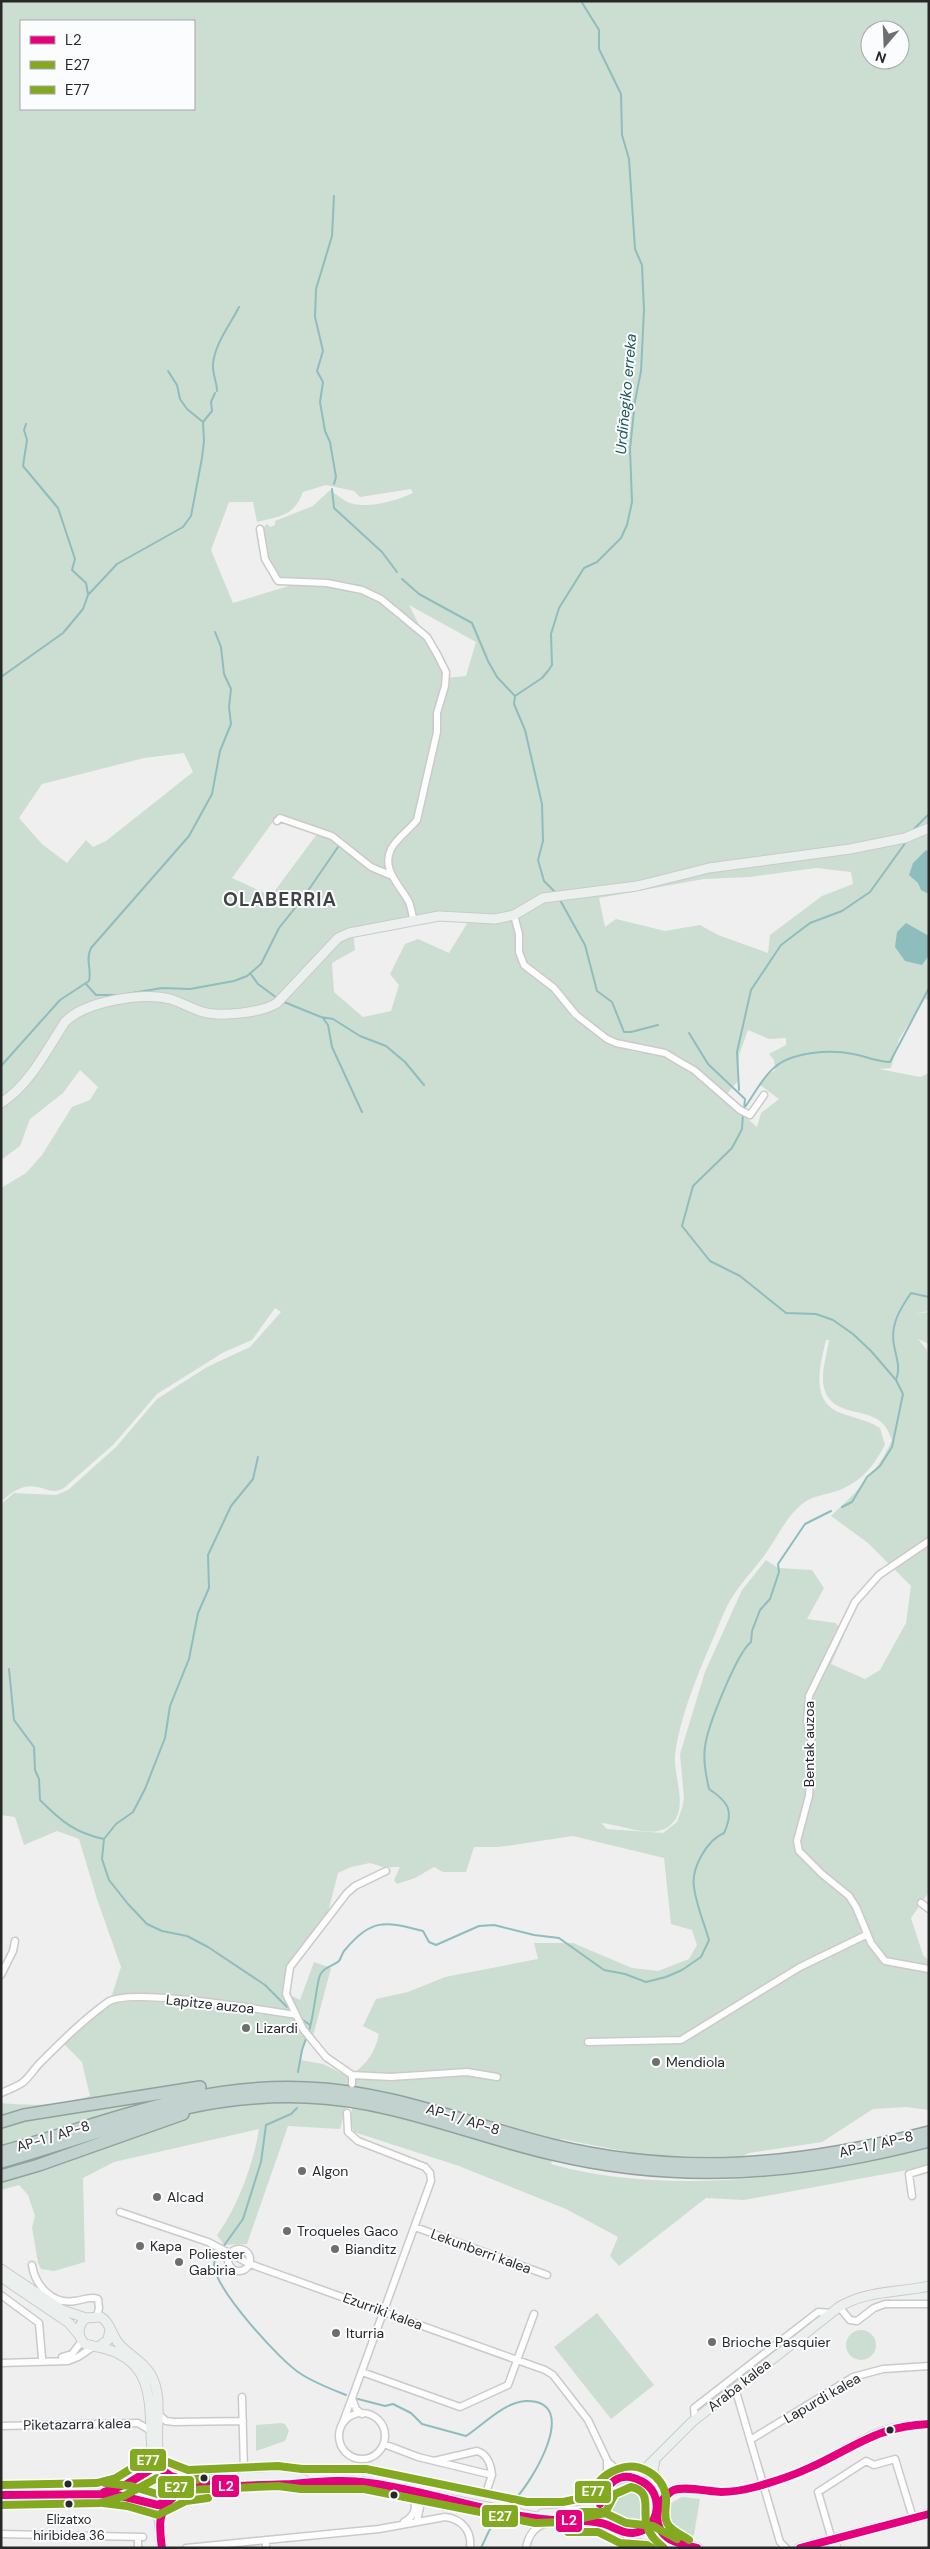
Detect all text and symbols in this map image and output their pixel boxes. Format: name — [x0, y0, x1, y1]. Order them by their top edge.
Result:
legend — [20, 20, 195, 110]
north arrow — [860, 20, 910, 70]
text: L2 — [65, 30, 82, 50]
text: N — [873, 47, 889, 67]
text: E27 — [65, 55, 90, 75]
text: E77 — [65, 80, 90, 100]
water label: Urdiñegiko erreka — [611, 333, 641, 455]
district label: OLABERRIA — [223, 887, 337, 912]
street label: Bentak auzoa — [800, 1701, 818, 1787]
street label: Lapitze auzoa — [165, 1990, 255, 2018]
place label: Lizardi — [256, 2019, 298, 2037]
marker: Lizardi — [240, 2022, 252, 2034]
place label: Mendiola — [666, 2053, 725, 2071]
marker: Mendiola — [650, 2056, 662, 2068]
street label: AP-1 / AP-8 — [424, 2099, 502, 2139]
street label: AP-1 / AP-8 — [14, 2116, 92, 2156]
street label: AP-1 / AP-8 — [837, 2127, 915, 2161]
place label: Algon — [312, 2162, 348, 2180]
marker: Algon — [296, 2165, 308, 2177]
place label: Alcad — [167, 2188, 204, 2206]
marker: Alcad — [151, 2191, 163, 2203]
place label: Troqueles Gaco — [297, 2222, 398, 2240]
street label: Lekunberri kalea — [428, 2224, 534, 2278]
marker: Troqueles Gaco — [281, 2225, 293, 2237]
place label: Kapa — [150, 2237, 182, 2255]
marker: Kapa — [134, 2240, 146, 2252]
place label: Bianditz — [345, 2240, 397, 2258]
marker: Bianditz — [329, 2243, 341, 2255]
place label: Poliester Gabiria — [189, 2245, 245, 2279]
marker: Poliester Gabiria — [173, 2256, 185, 2268]
street label: Ezurriki kalea — [341, 2288, 425, 2334]
place label: Iturria — [346, 2324, 384, 2342]
marker: Iturria — [330, 2327, 342, 2339]
place label: Brioche Pasquier — [722, 2333, 831, 2351]
marker: Brioche Pasquier — [706, 2336, 718, 2348]
street label: Araba kalea — [704, 2355, 774, 2415]
street label: Lapurdi kalea — [780, 2369, 864, 2427]
street label: Piketazarra kalea — [23, 2414, 131, 2434]
unlabelled marker — [885, 2425, 895, 2435]
line badge: E77 — [129, 2448, 167, 2472]
text: E77 — [136, 2451, 160, 2469]
unlabelled marker — [199, 2473, 209, 2483]
line badge: L2 — [211, 2474, 240, 2498]
line badge: E27 — [157, 2475, 195, 2499]
text: L2 — [218, 2477, 234, 2495]
text: E27 — [164, 2478, 188, 2496]
unlabelled marker — [63, 2479, 73, 2489]
line badge: E77 — [574, 2480, 612, 2504]
text: E77 — [581, 2482, 605, 2500]
unlabelled marker — [389, 2490, 399, 2500]
marker: Elizatxo hiribidea 36 — [64, 2499, 74, 2509]
line badge: E27 — [481, 2504, 519, 2528]
text: E27 — [488, 2507, 512, 2525]
line badge: L2 — [555, 2509, 583, 2533]
place label: Elizatxo hiribidea 36 — [33, 2511, 105, 2544]
text: L2 — [561, 2511, 577, 2529]

